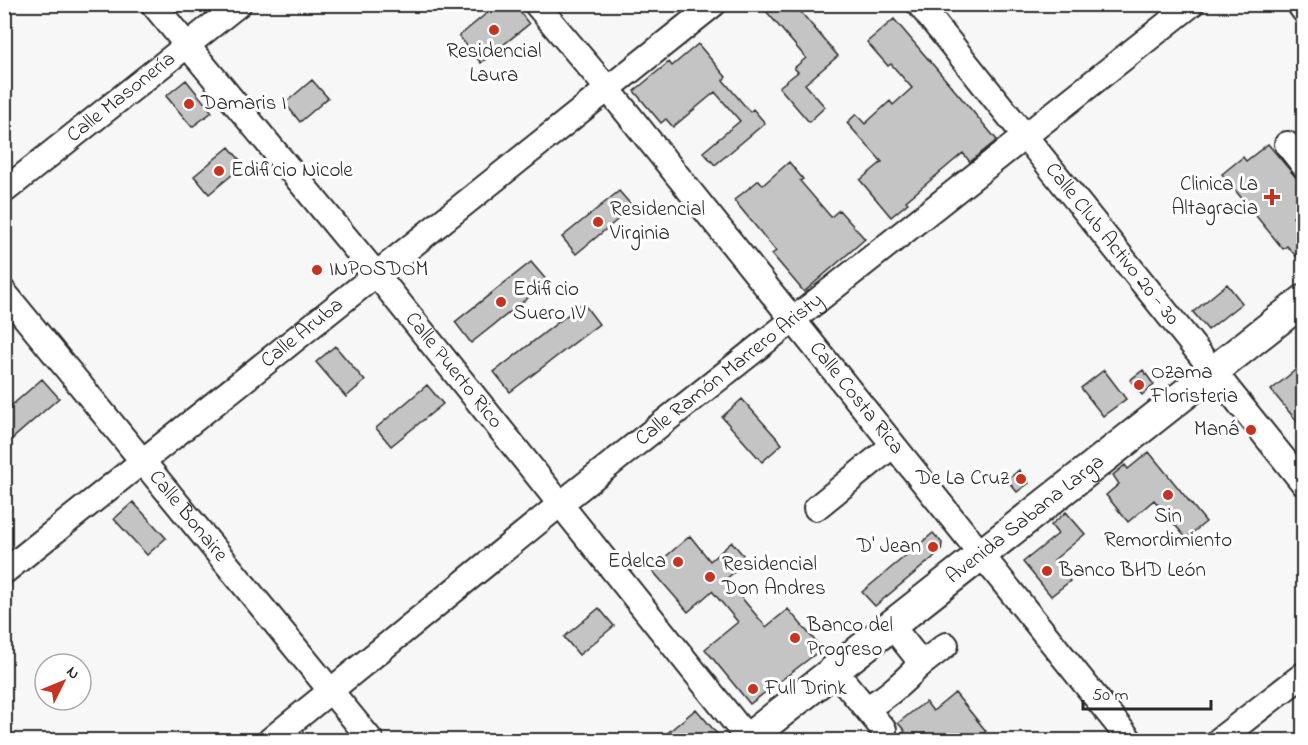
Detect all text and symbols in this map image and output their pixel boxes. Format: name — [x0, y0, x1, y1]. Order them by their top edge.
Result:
marker: Residencial Laura — [487, 23, 501, 37]
place label: Residencial Laura — [446, 37, 542, 91]
street label: Calle Masonería — [60, 45, 182, 150]
place label: Damaris I — [200, 89, 287, 119]
marker: Damaris I — [182, 97, 196, 111]
place label: Edificio Nicole — [231, 156, 353, 186]
street label: Calle Club Activo 20 - 30 — [1037, 156, 1186, 332]
marker: Edificio Nicole — [212, 164, 226, 178]
place label: Clinica La Altagracia — [1171, 170, 1258, 226]
marker: Clinica La Altagracia — [1263, 188, 1281, 206]
place label: Residencial Virginia — [609, 195, 705, 251]
marker: Residencial Virginia — [591, 215, 605, 229]
place label: INPOSDOM — [329, 255, 428, 285]
marker: INPOSDOM — [310, 263, 324, 277]
place label: Edificio Suero IV — [513, 275, 585, 329]
street label: Calle Ramón Marrero Aristy — [629, 286, 831, 454]
street label: Calle Aruba — [254, 291, 350, 376]
marker: Edificio Suero IV — [494, 295, 508, 309]
street label: Calle Puerto Rico — [397, 306, 510, 436]
street label: Calle Costa Rica — [801, 335, 911, 461]
place label: Ozama Floristeria — [1150, 358, 1238, 412]
marker: Ozama Floristeria — [1132, 378, 1146, 392]
place label: Maná — [1194, 415, 1239, 445]
marker: Maná — [1244, 423, 1258, 437]
street label: Avenida Sabana Larga — [940, 448, 1111, 592]
street label: Calle Bonaire — [141, 464, 235, 569]
place label: De La Cruz — [915, 464, 1009, 494]
marker: De La Cruz — [1014, 472, 1028, 486]
marker: Sin Remordimiento — [1161, 488, 1175, 502]
place label: Sin Remordimiento — [1104, 502, 1232, 556]
place label: D' Jean — [856, 532, 921, 562]
marker: D' Jean — [926, 540, 940, 554]
place label: Edelca — [608, 547, 666, 577]
place label: Residencial Don Andres — [721, 550, 826, 604]
marker: Edelca — [671, 555, 685, 569]
place label: Banco BHD León — [1058, 556, 1206, 586]
marker: Banco BHD León — [1040, 564, 1054, 578]
marker: Residencial Don Andres — [703, 570, 717, 584]
place label: Banco del Progreso — [806, 611, 893, 667]
marker: Banco del Progreso — [788, 631, 802, 645]
north arrow — [33, 652, 93, 712]
text: N — [60, 661, 85, 685]
scale bar — [1083, 673, 1210, 711]
place label: Full Drink — [764, 674, 847, 704]
marker: Full Drink — [746, 682, 760, 696]
text: 50 m — [1092, 683, 1129, 709]

